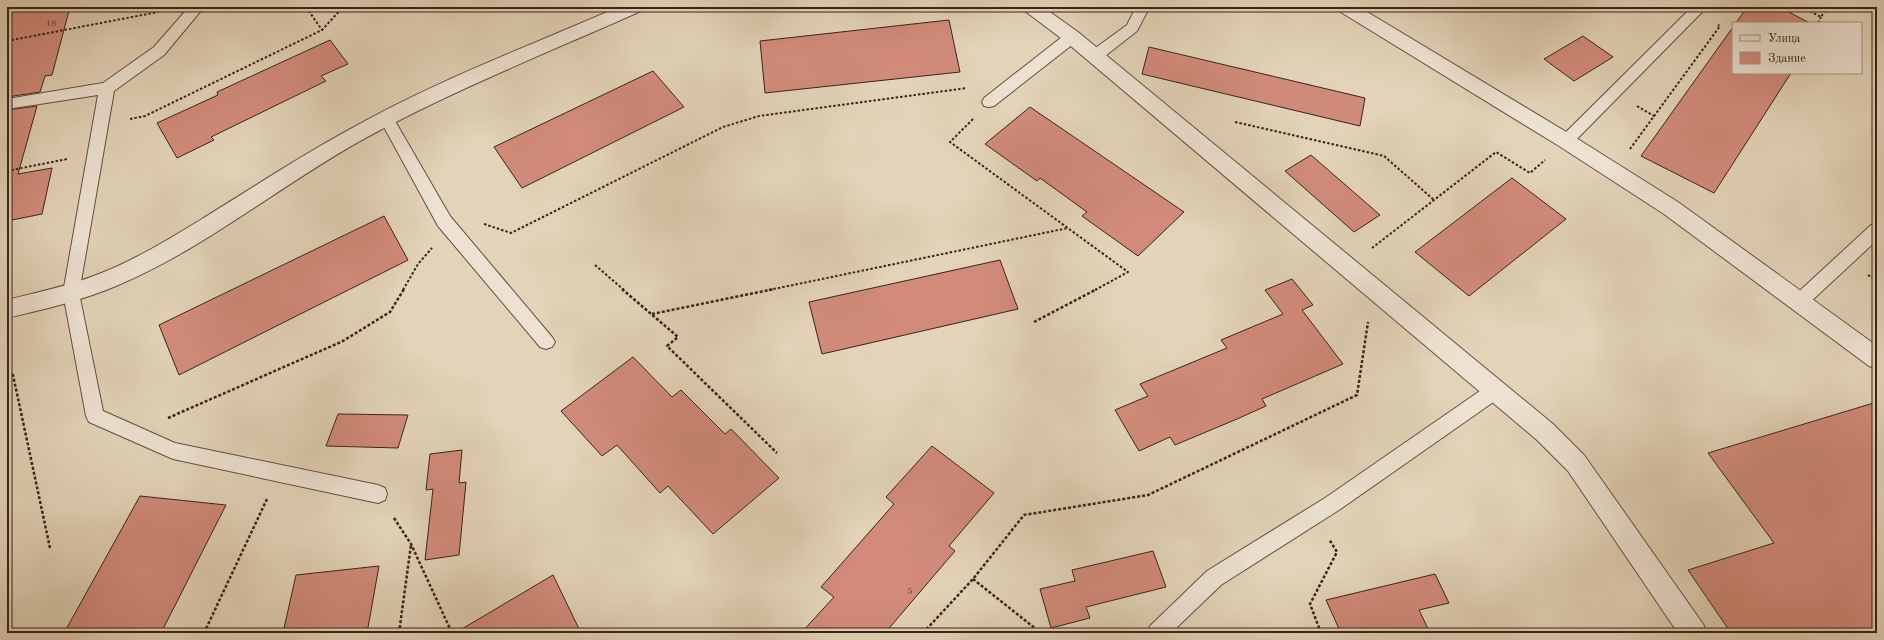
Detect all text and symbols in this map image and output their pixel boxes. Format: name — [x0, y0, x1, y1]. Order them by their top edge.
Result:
house number: 18 — [46, 19, 56, 28]
legend — [1732, 22, 1862, 74]
text: Улица — [1768, 33, 1801, 45]
text: Здание — [1768, 53, 1806, 65]
house number: 5 — [907, 587, 913, 596]

